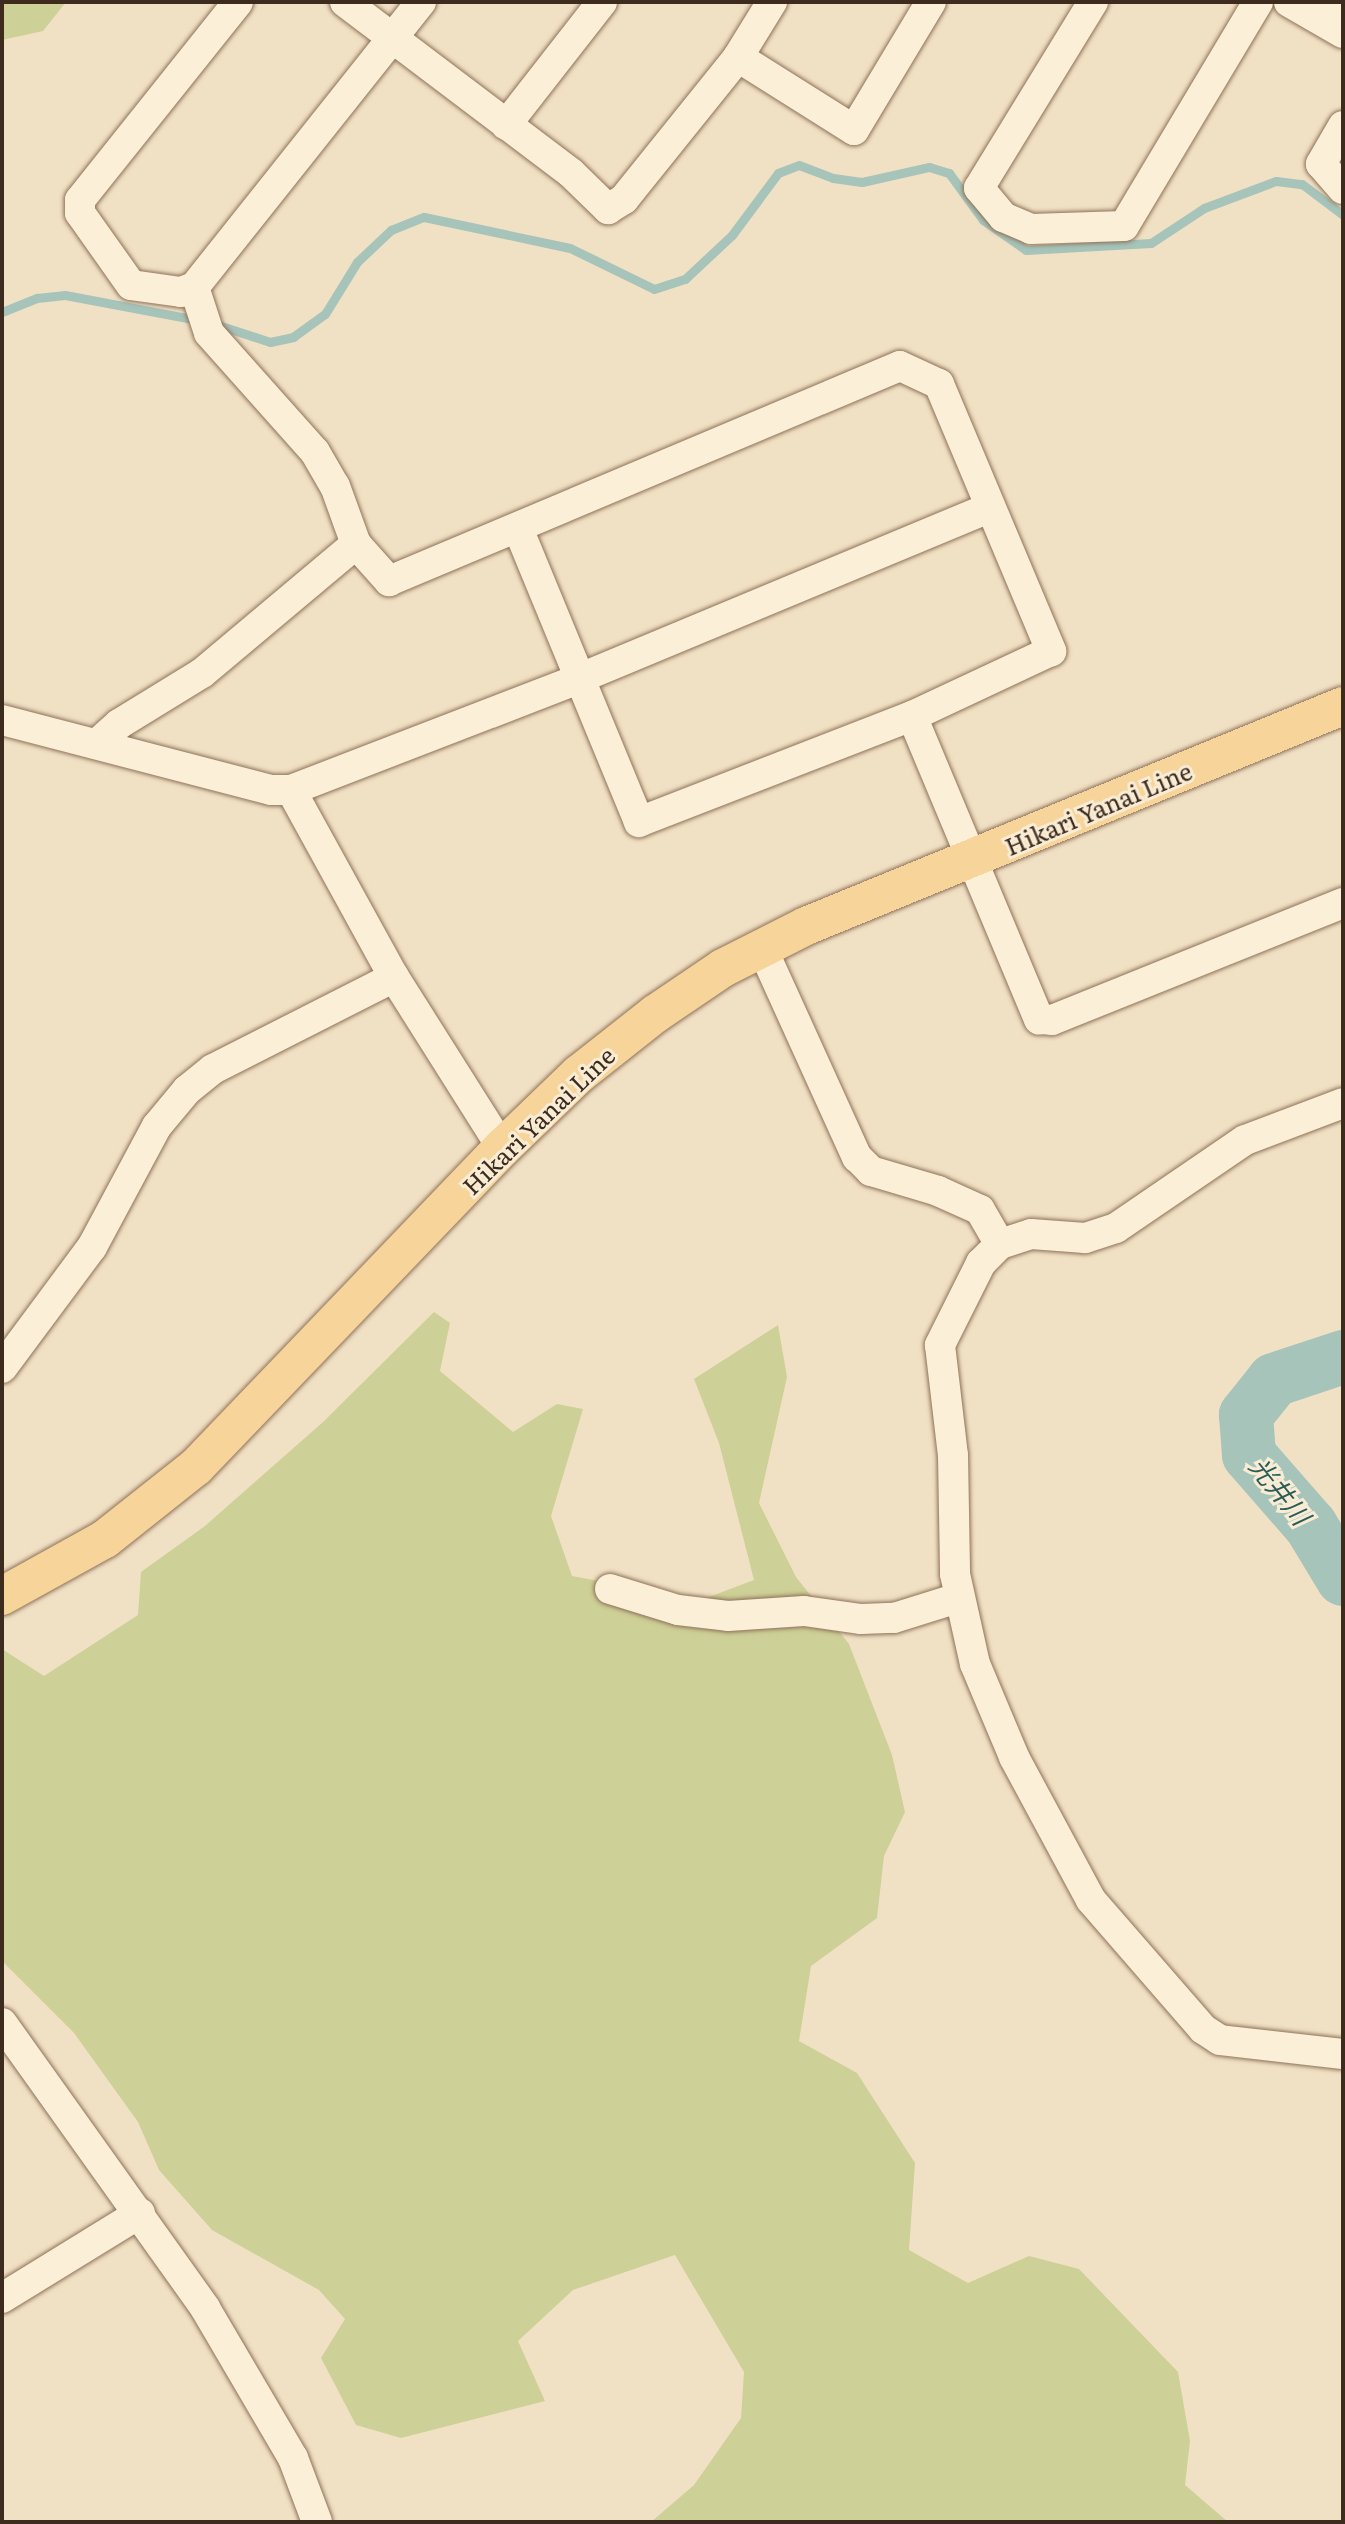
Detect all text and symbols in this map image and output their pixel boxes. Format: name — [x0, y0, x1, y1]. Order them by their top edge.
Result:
street label: Hikari Yanai Line — [1000, 756, 1196, 860]
street label: Hikari Yanai Line — [456, 1040, 620, 1200]
water label: 光井川 — [1244, 1450, 1318, 1530]

